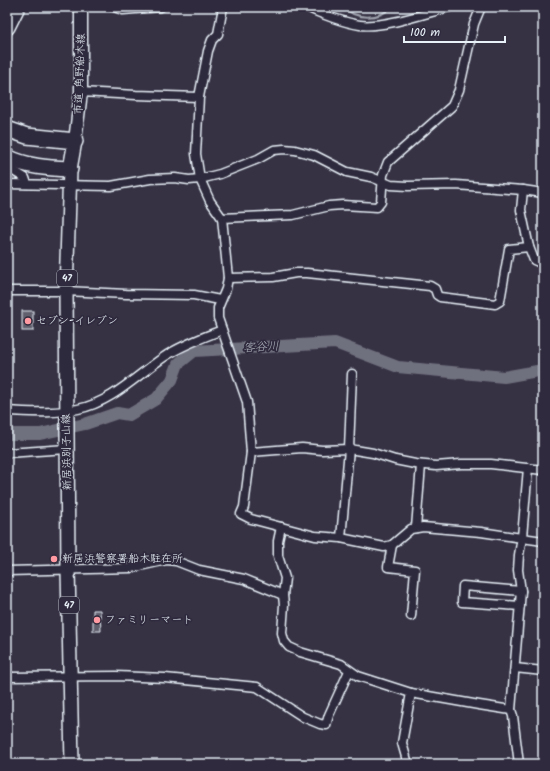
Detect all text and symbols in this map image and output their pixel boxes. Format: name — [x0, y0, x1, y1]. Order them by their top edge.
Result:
scale bar — [404, 18, 505, 44]
text: 100 m — [410, 23, 441, 42]
street label: 市道 角野船木線 — [70, 33, 90, 115]
road number: 47 — [57, 270, 77, 286]
place label: セブン-イレブン — [36, 312, 118, 330]
marker: セブン-イレブン — [23, 316, 33, 326]
water label: 客谷川 — [243, 337, 279, 357]
street label: 新居浜別子山線 — [57, 413, 77, 491]
place label: 新居浜警察署船木駐在所 — [62, 550, 183, 568]
marker: 新居浜警察署船木駐在所 — [49, 554, 59, 564]
road number: 47 — [59, 597, 79, 613]
place label: ファミリーマート — [105, 611, 193, 629]
marker: ファミリーマート — [92, 615, 102, 625]

